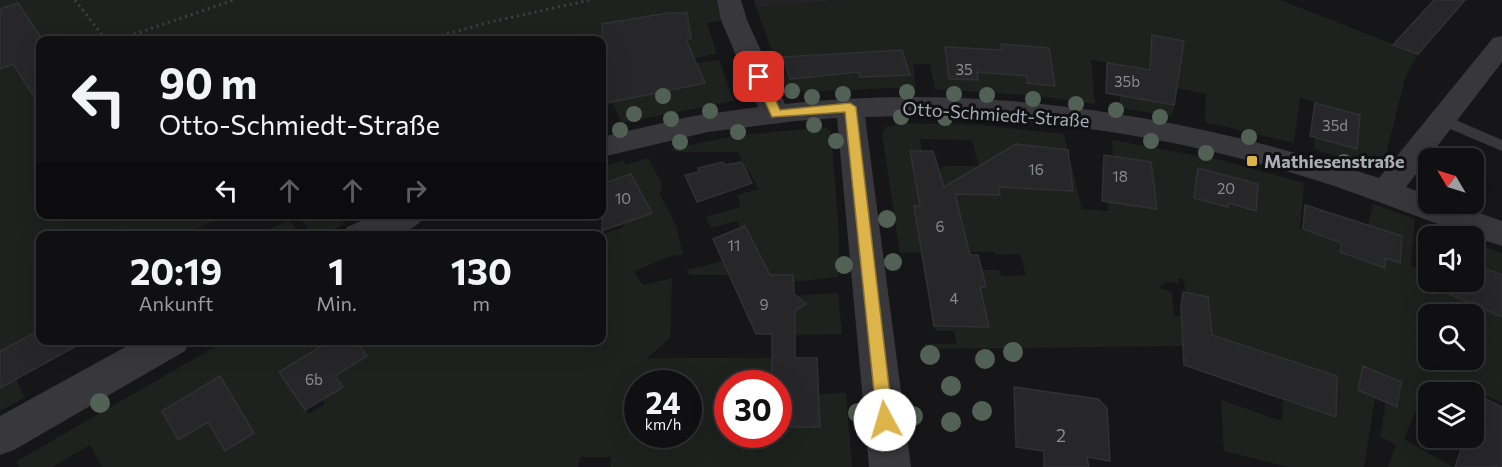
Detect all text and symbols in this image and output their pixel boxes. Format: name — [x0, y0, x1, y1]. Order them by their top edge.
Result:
pin — [733, 51, 784, 102]
text: 90 m — [159, 56, 258, 108]
icon: left — [60, 60, 138, 138]
icon: arrive — [742, 60, 775, 93]
house number: 35 — [955, 60, 973, 78]
house number: 35b — [1114, 72, 1140, 90]
street label: Otto-Schmiedt-Straße — [902, 96, 1090, 132]
text: Otto-Schmiedt-Straße — [159, 108, 440, 141]
house number: 35d — [1322, 116, 1348, 134]
north arrow — [1418, 148, 1484, 214]
map controls — [1418, 148, 1484, 448]
place label: Mathiesenstraße — [1264, 150, 1405, 172]
marker: Mathiesenstraße — [1245, 154, 1259, 168]
house number: 16 — [1028, 160, 1044, 178]
house number: 18 — [1112, 167, 1128, 185]
icon: left — [210, 174, 243, 207]
icon: ahead — [273, 174, 306, 207]
icon: ahead — [336, 174, 369, 207]
icon: right — [399, 174, 432, 207]
house number: 20 — [1217, 179, 1235, 197]
house number: 10 — [615, 189, 631, 207]
house number: 6 — [935, 217, 945, 235]
button: sound — [1418, 226, 1484, 292]
house number: 11 — [728, 236, 740, 254]
text: 20:19 — [130, 248, 222, 292]
text: 1 — [328, 248, 345, 292]
text: 130 — [451, 248, 512, 292]
house number: 4 — [950, 289, 959, 307]
text: Ankunft — [139, 291, 214, 315]
text: Min. — [316, 291, 357, 315]
text: m — [473, 291, 490, 315]
house number: 9 — [759, 295, 769, 313]
button: search — [1418, 304, 1484, 370]
house number: 6b — [305, 370, 323, 388]
speed limit sign: 30 — [714, 370, 792, 448]
button: layers — [1418, 382, 1484, 448]
text: 24 — [645, 383, 681, 420]
position arrow — [853, 388, 917, 452]
text: km/h — [645, 415, 681, 433]
house number: 2 — [1056, 424, 1066, 446]

